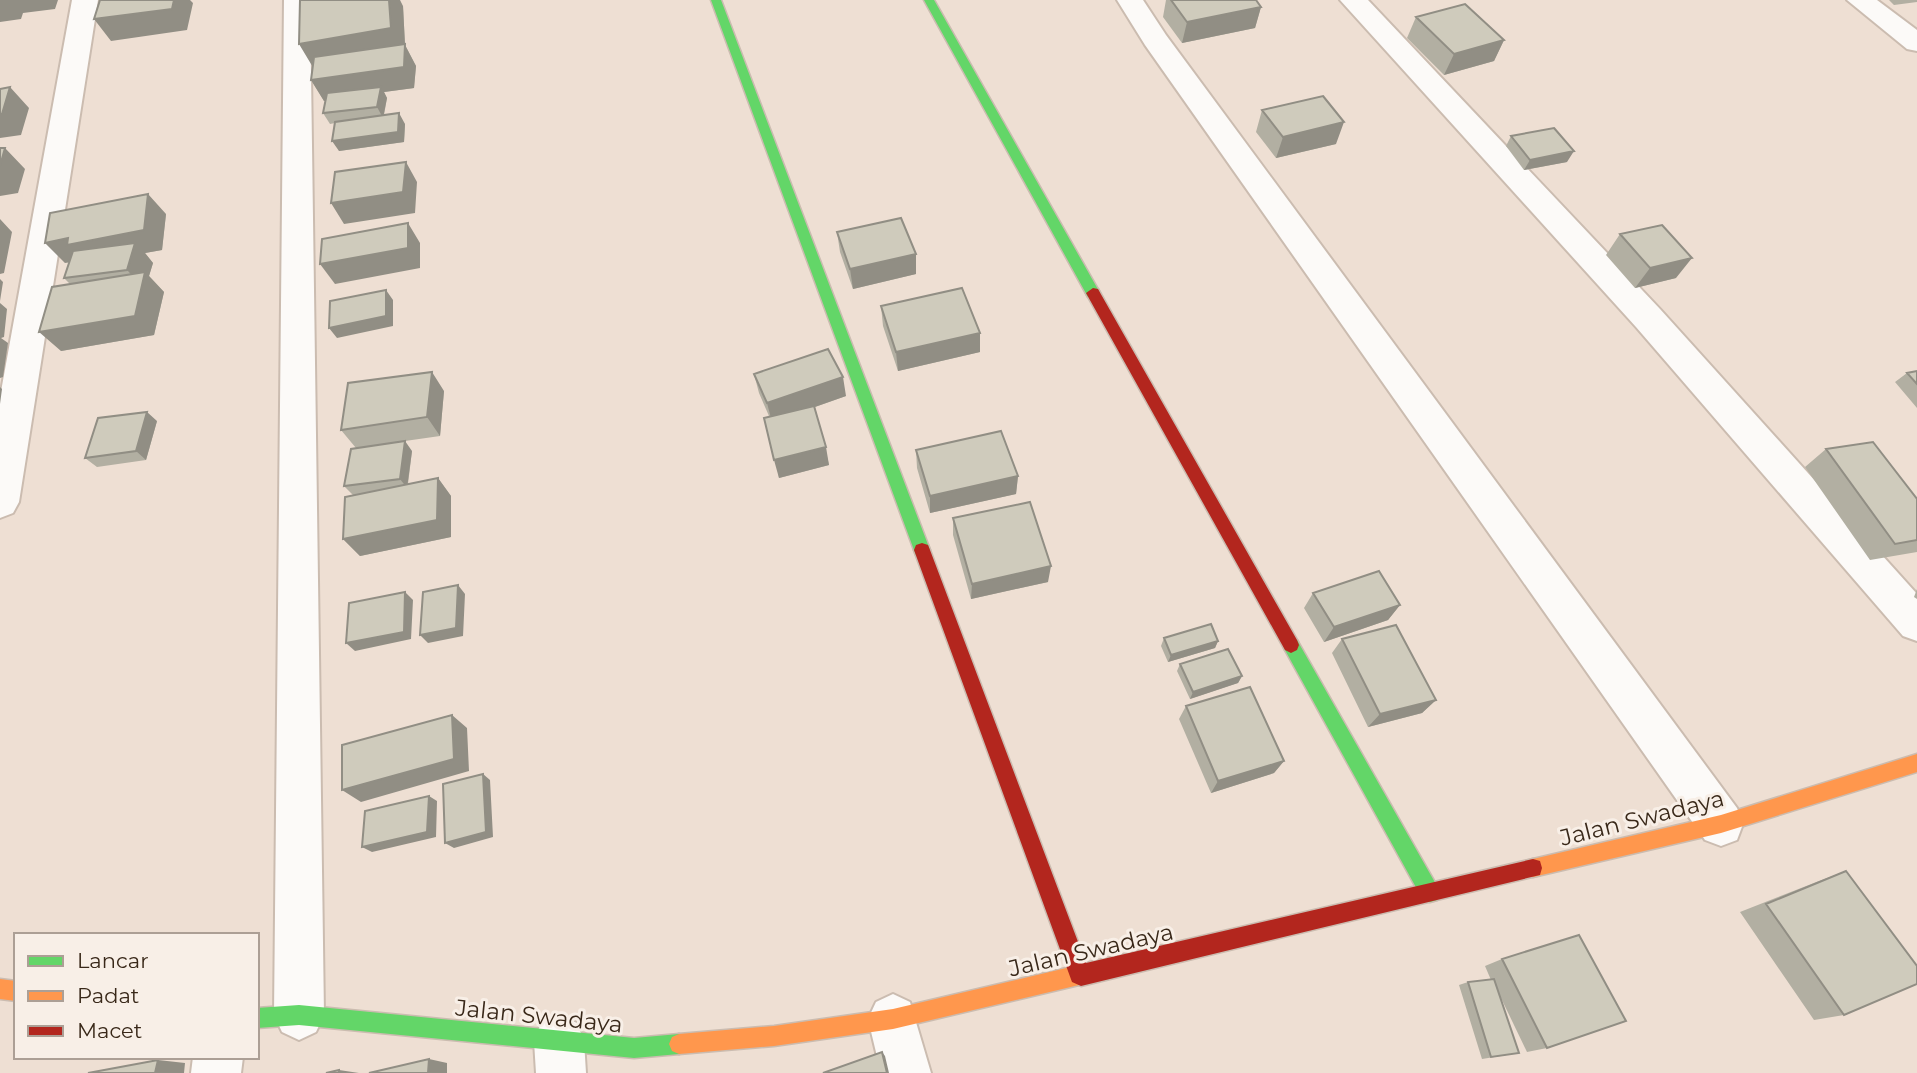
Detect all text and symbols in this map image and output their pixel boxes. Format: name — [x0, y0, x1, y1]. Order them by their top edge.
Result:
street label: Jalan Swadaya — [1556, 784, 1727, 852]
street label: Jalan Swadaya — [1005, 917, 1176, 983]
legend — [14, 933, 259, 1059]
text: Lancar — [77, 948, 149, 973]
text: Padat — [77, 983, 139, 1008]
street label: Jalan Swadaya — [453, 993, 624, 1039]
text: Macet — [77, 1018, 142, 1043]

